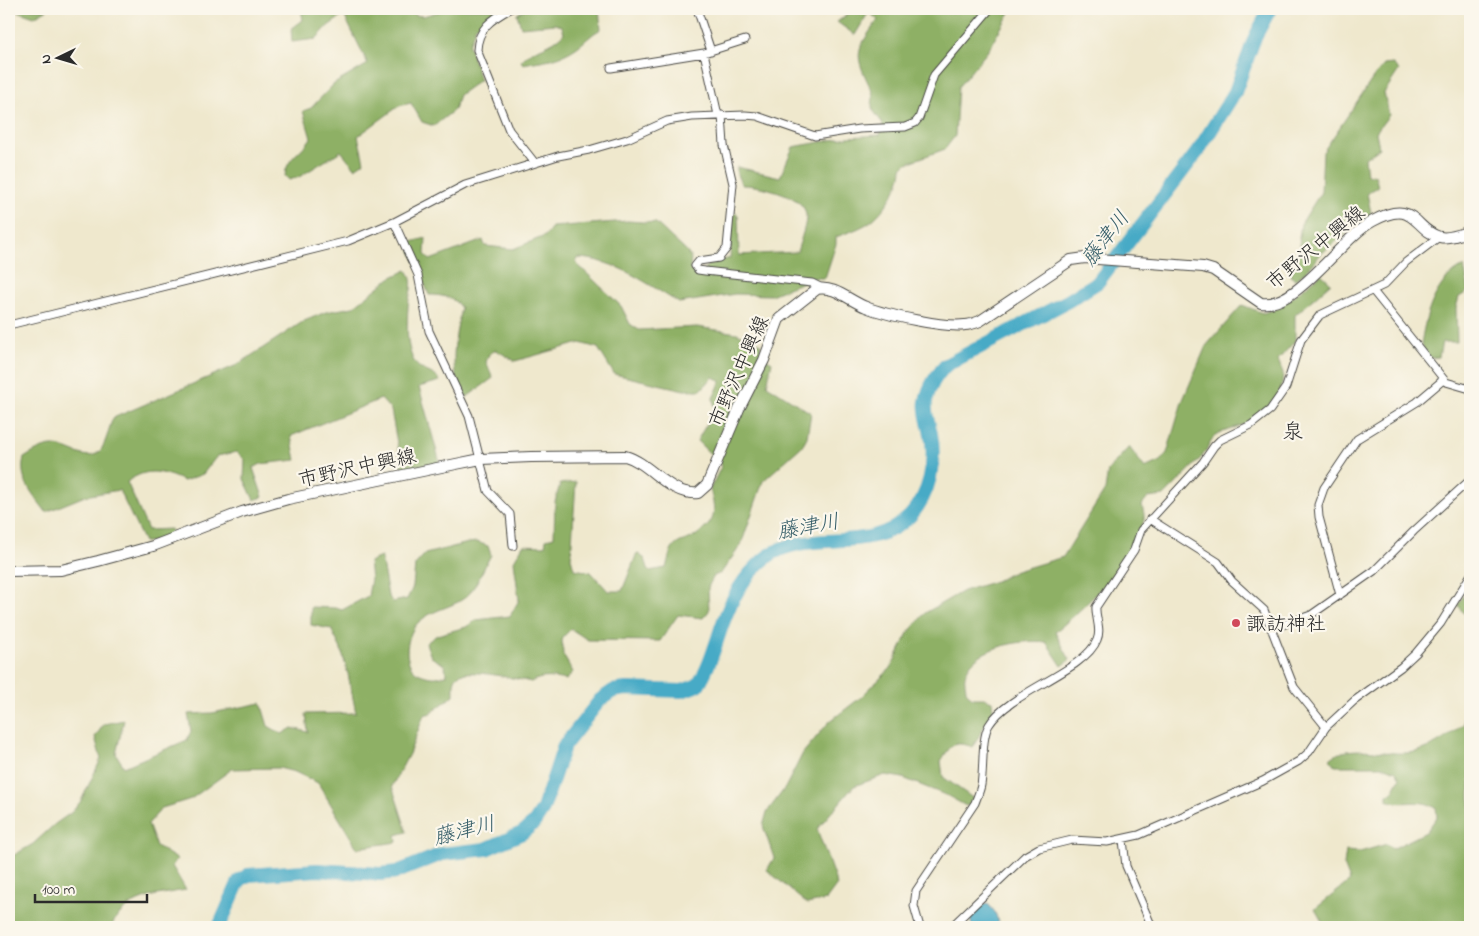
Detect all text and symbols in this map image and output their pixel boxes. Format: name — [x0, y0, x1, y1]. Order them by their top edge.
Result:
north arrow — [32, 32, 82, 82]
text: N — [36, 53, 57, 65]
street label: 市野沢中興線 — [1261, 200, 1372, 298]
water label: 藤津川 — [1075, 205, 1138, 273]
street label: 市野沢中興線 — [703, 311, 778, 433]
district label: 泉 — [1283, 418, 1304, 448]
street label: 市野沢中興線 — [296, 443, 419, 496]
water label: 藤津川 — [775, 508, 842, 548]
place label: 諏訪神社 — [1246, 611, 1326, 640]
marker: 諏訪神社 — [1230, 617, 1242, 629]
water label: 藤津川 — [430, 810, 499, 854]
scale bar — [35, 871, 148, 903]
text: 100 m — [42, 879, 75, 901]

